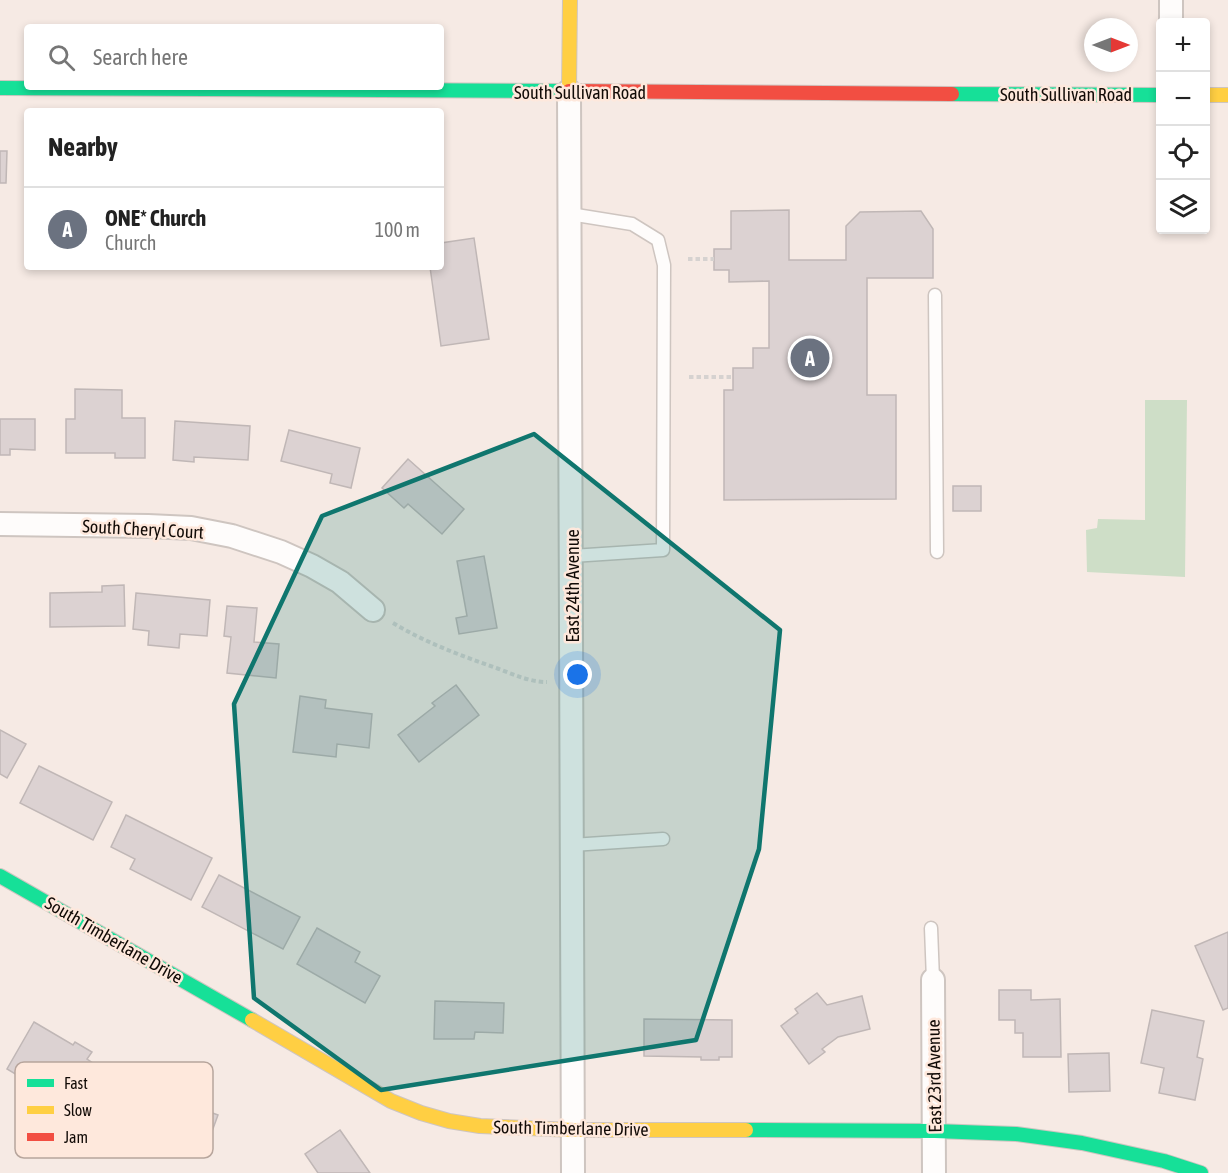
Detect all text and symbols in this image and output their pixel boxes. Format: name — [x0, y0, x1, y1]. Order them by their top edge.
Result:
north arrow — [1084, 18, 1138, 72]
map controls — [1156, 18, 1210, 234]
button: + — [1156, 18, 1210, 72]
search box — [24, 24, 444, 90]
icon: search — [45, 41, 78, 74]
text: Search here — [93, 44, 188, 70]
button: − — [1156, 72, 1210, 126]
street label: South Sullivan Road — [514, 82, 646, 103]
street label: South Sullivan Road — [1000, 84, 1132, 105]
button: locate — [1156, 126, 1210, 180]
text: Nearby — [48, 132, 118, 162]
button: layers — [1156, 180, 1210, 234]
text: ONE* Church — [105, 205, 206, 231]
text: A — [63, 218, 72, 241]
text: 100 m — [375, 218, 420, 241]
text: Church — [105, 231, 156, 254]
pin: A — [790, 336, 830, 380]
street label: South Cheryl Court — [82, 515, 204, 543]
street label: East 24th Avenue — [562, 529, 583, 643]
your location — [563, 660, 592, 689]
street label: South Timberlane Drive — [42, 892, 186, 988]
street label: East 23rd Avenue — [923, 1019, 945, 1133]
legend — [15, 1062, 213, 1158]
text: Fast — [64, 1074, 88, 1092]
text: Slow — [64, 1101, 92, 1119]
street label: South Timberlane Drive — [493, 1116, 649, 1140]
text: Jam — [64, 1128, 88, 1146]

